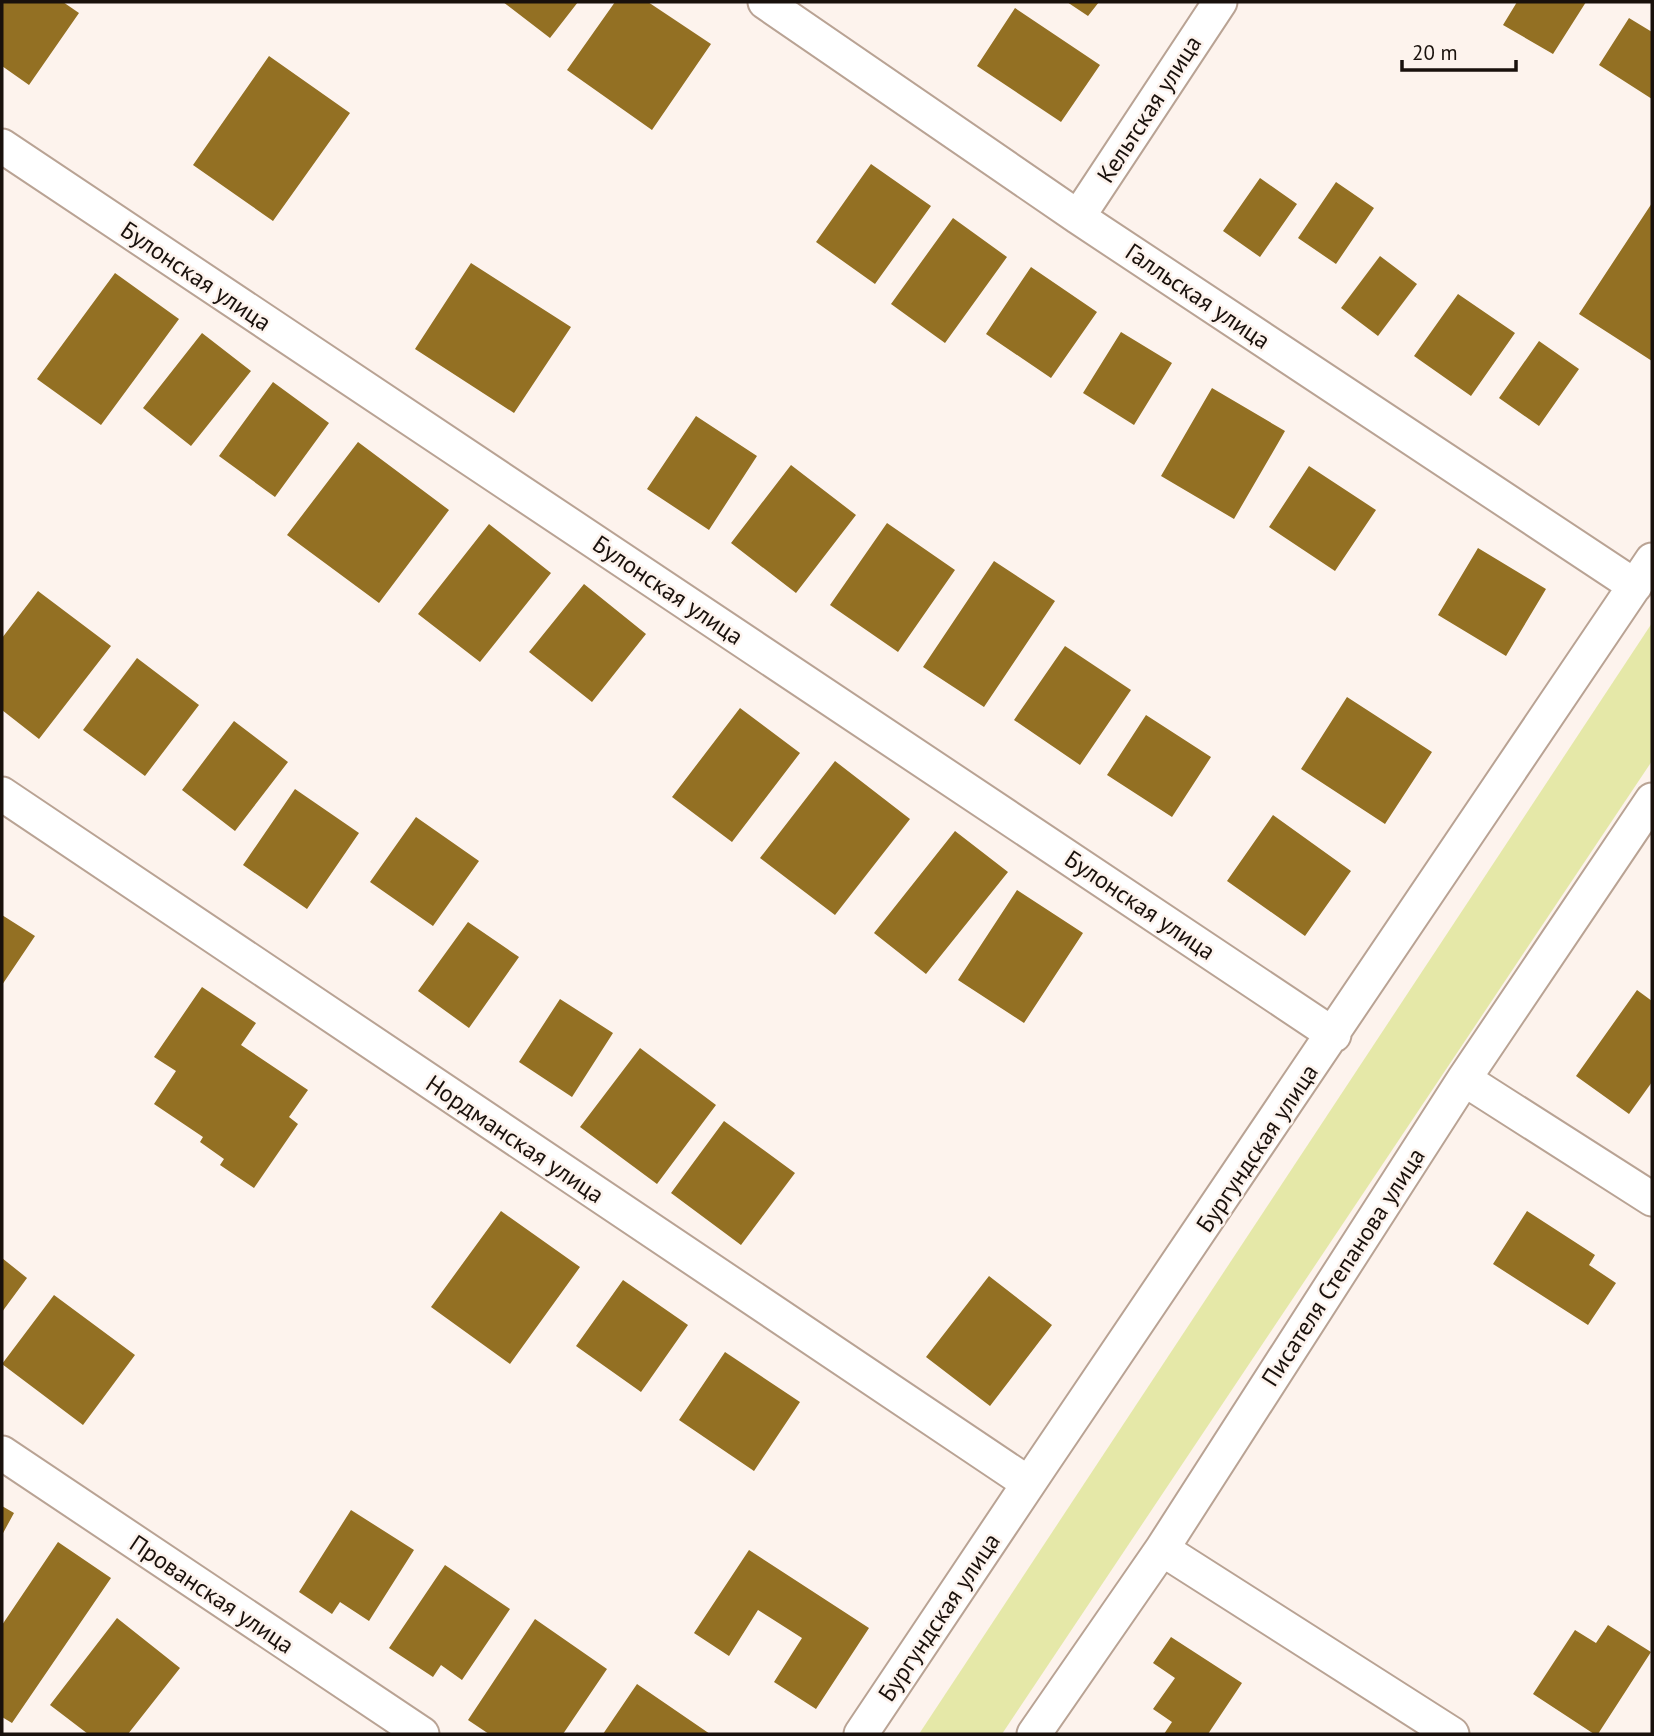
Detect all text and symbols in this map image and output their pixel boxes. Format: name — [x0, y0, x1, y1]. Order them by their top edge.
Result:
scale bar — [1402, 28, 1516, 72]
street label: Кельтская улица — [1090, 30, 1208, 188]
text: 20 m — [1412, 39, 1458, 66]
street label: Булонская улица — [115, 214, 277, 338]
street label: Галльская улица — [1120, 236, 1276, 356]
street label: Булонская улица — [587, 528, 749, 652]
street label: Булонская улица — [1059, 843, 1221, 967]
street label: Бургундская улица — [1189, 1058, 1325, 1238]
street label: Нордманская улица — [420, 1068, 610, 1210]
street label: Писателя Степанова улица — [1254, 1142, 1432, 1392]
street label: Бургундская улица — [871, 1527, 1007, 1707]
street label: Прованская улица — [124, 1528, 300, 1660]

